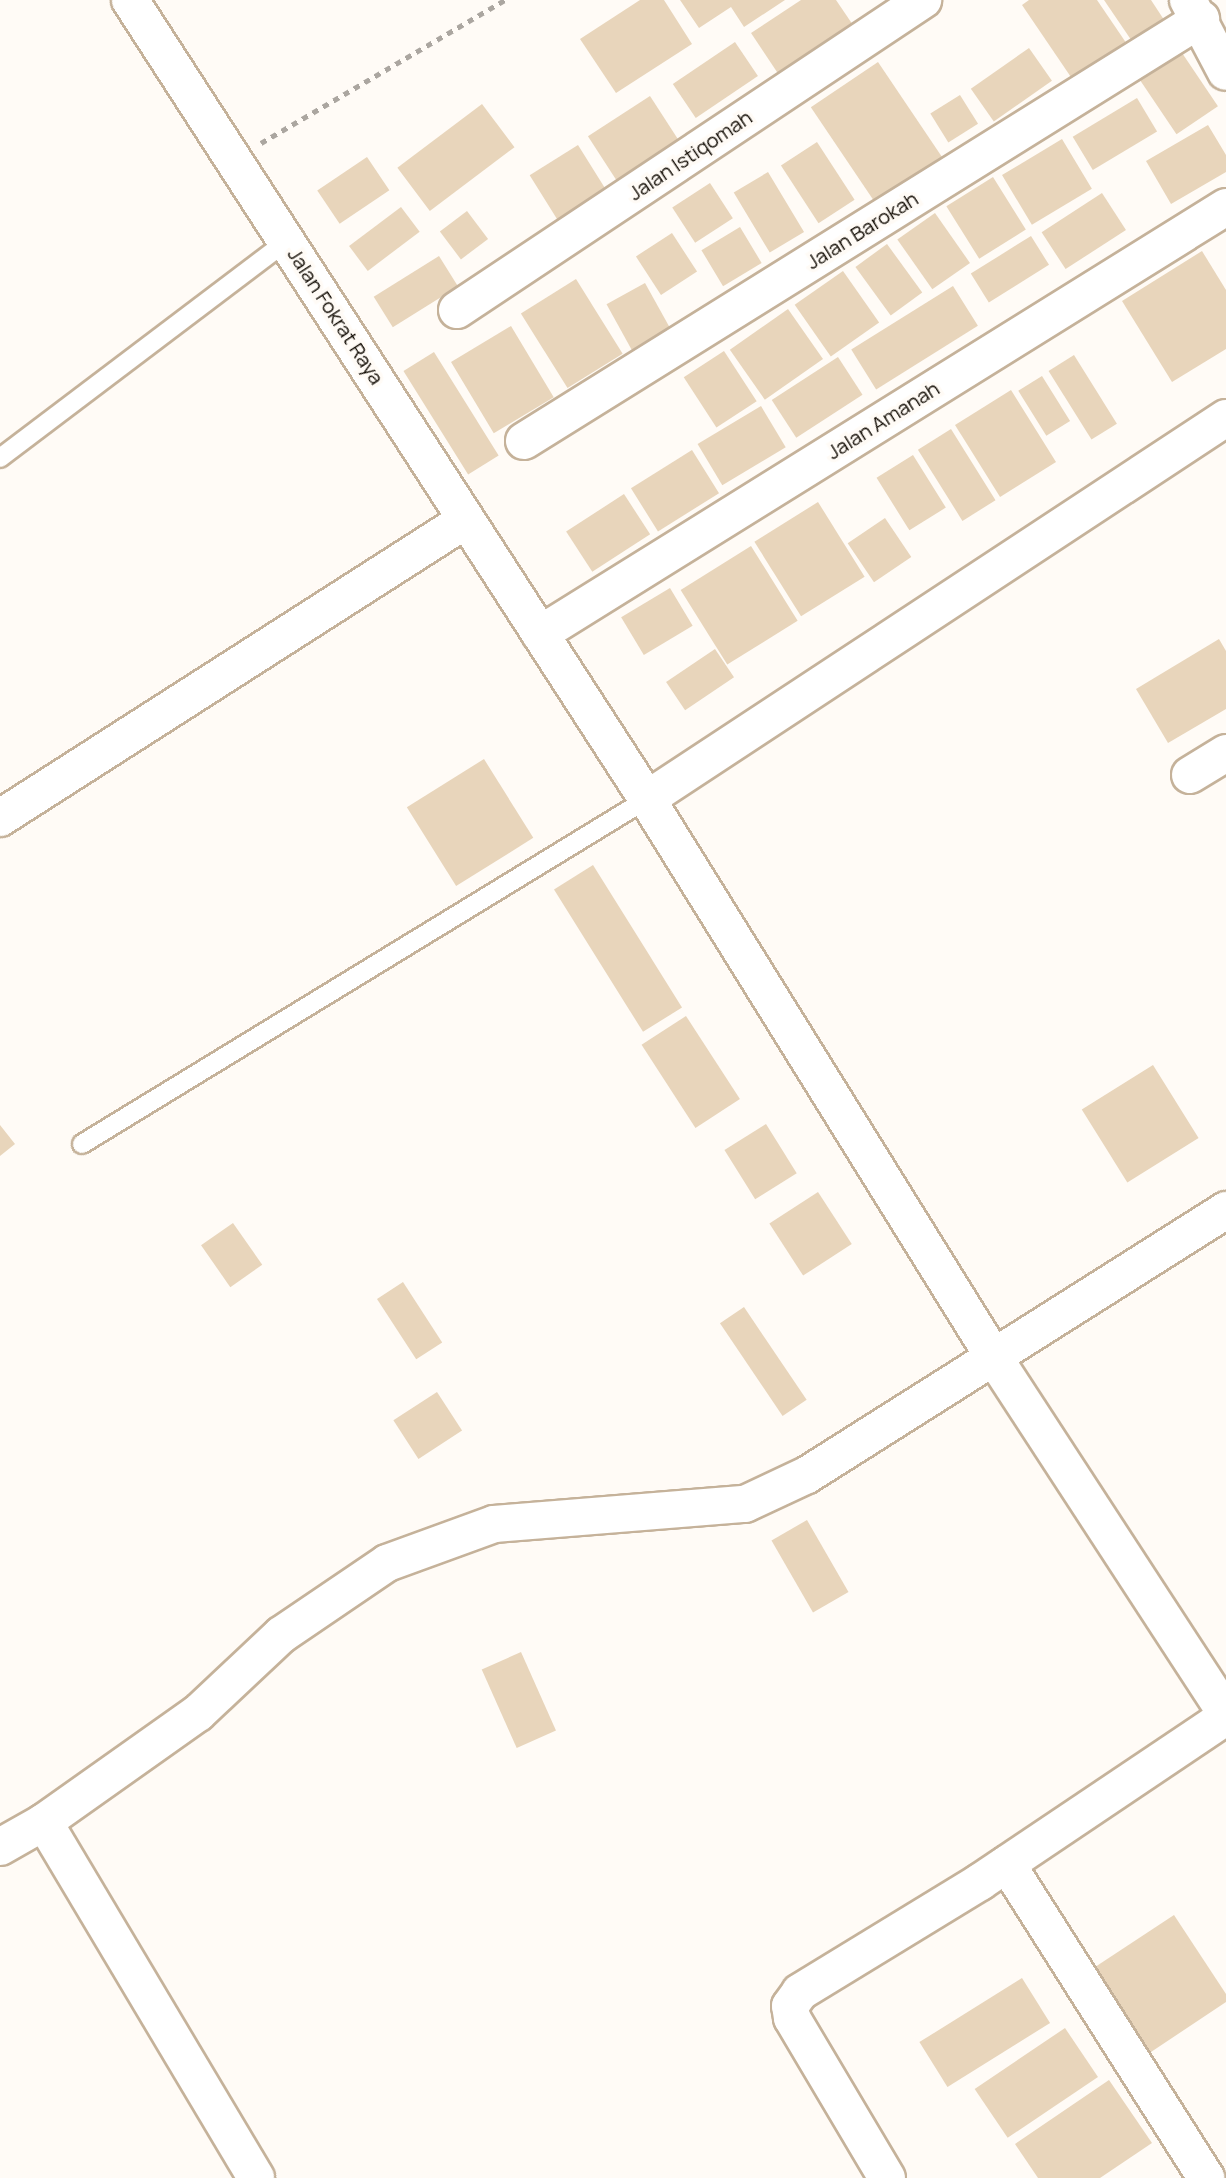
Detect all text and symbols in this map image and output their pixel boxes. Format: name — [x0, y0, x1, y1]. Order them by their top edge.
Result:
street label: Jalan Istiqomah — [624, 105, 756, 205]
street label: Jalan Barokah — [802, 186, 922, 274]
street label: Jalan Fokrat Raya — [283, 243, 389, 389]
street label: Jalan Amanah — [823, 376, 943, 464]

